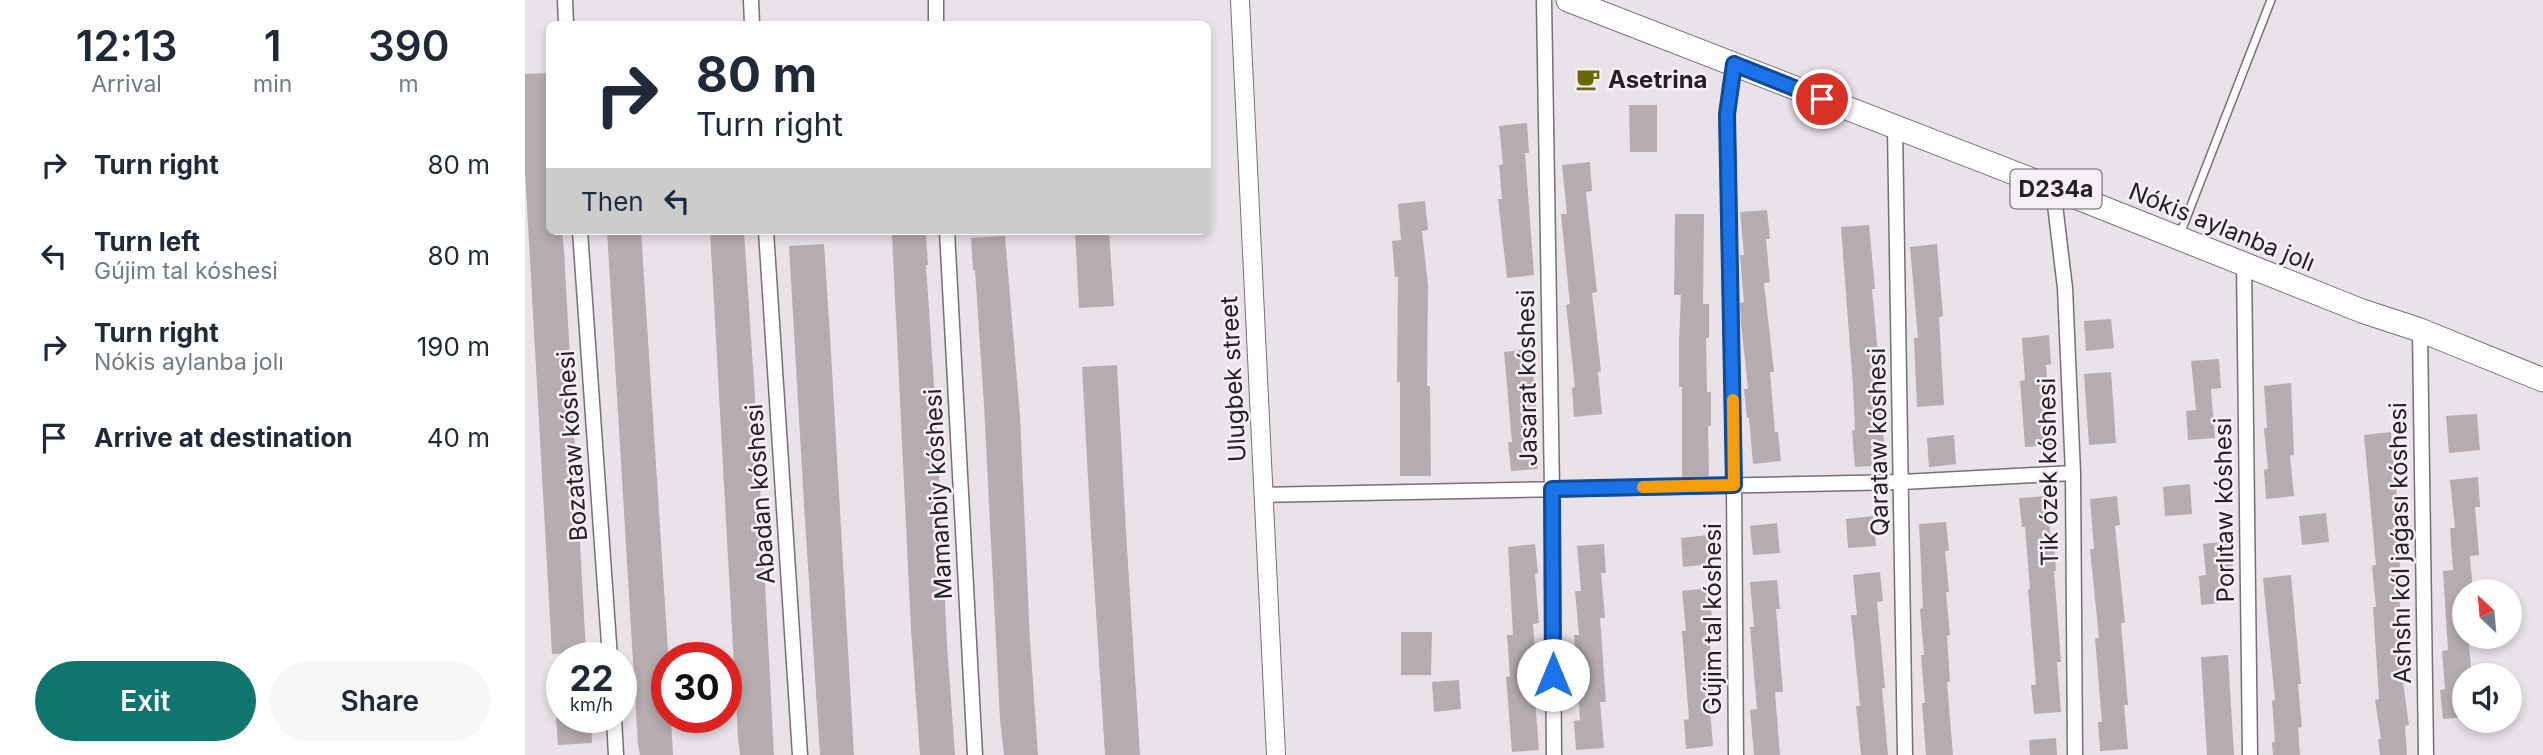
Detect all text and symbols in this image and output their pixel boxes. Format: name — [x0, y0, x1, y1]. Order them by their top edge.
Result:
text: 12:13 — [76, 20, 177, 71]
text: 1 — [264, 20, 282, 71]
text: 390 — [368, 20, 449, 71]
text: 80 m — [696, 45, 817, 104]
icon: right — [581, 49, 672, 140]
cafe icon: Asetrina — [1574, 65, 1602, 93]
place label: Asetrina — [1608, 65, 1708, 94]
pin — [1792, 69, 1852, 129]
text: Arrival — [91, 70, 162, 98]
text: min — [253, 70, 292, 98]
text: m — [399, 70, 419, 98]
icon: arrive — [1803, 80, 1841, 118]
text: Turn right — [696, 105, 843, 144]
icon: right — [35, 146, 73, 184]
text: Turn right — [94, 149, 219, 180]
text: 80 m — [427, 149, 490, 180]
road number: D234a — [2011, 170, 2101, 208]
street label: Nókis aylanba jolı — [2125, 176, 2319, 278]
icon: left — [658, 182, 696, 220]
text: Then — [581, 186, 644, 217]
text: Turn left — [94, 226, 200, 257]
icon: left — [35, 237, 73, 275]
text: 80 m — [427, 240, 490, 271]
text: Gújim tal kóshesi — [94, 257, 278, 285]
street label: Jasarat kóshesi — [1511, 289, 1543, 467]
street label: Ulugbek street — [1214, 295, 1252, 463]
text: Turn right — [94, 317, 219, 348]
icon: right — [35, 328, 73, 366]
text: 190 m — [417, 331, 490, 362]
street label: Qarataw kóshesi — [1862, 347, 1894, 537]
text: Nókis aylanba jolı — [94, 348, 284, 376]
street label: Bozataw kóshesi — [551, 350, 593, 542]
street label: Tik ózek kóshesi — [2032, 378, 2064, 566]
street label: Mamanbiy kóshesi — [918, 388, 958, 600]
street label: Ashshı kól jaǵası kóshesi — [2383, 402, 2417, 684]
street label: Abadan kóshesi — [739, 403, 781, 585]
street label: Porlıtaw kóshesi — [2208, 417, 2240, 603]
icon: arrive — [35, 419, 73, 457]
text: Arrive at destination — [94, 422, 353, 453]
text: 40 m — [427, 422, 490, 453]
street label: Gújim tal kóshesi — [1698, 523, 1727, 715]
north arrow — [2452, 579, 2522, 649]
map controls — [2452, 579, 2522, 733]
position arrow — [1516, 638, 1590, 712]
speed limit sign: 30 — [651, 642, 742, 733]
text: 22 — [569, 657, 614, 699]
button: Exit — [35, 661, 256, 741]
button: Share — [270, 661, 490, 741]
button: sound — [2452, 663, 2522, 733]
text: km/h — [570, 694, 613, 715]

